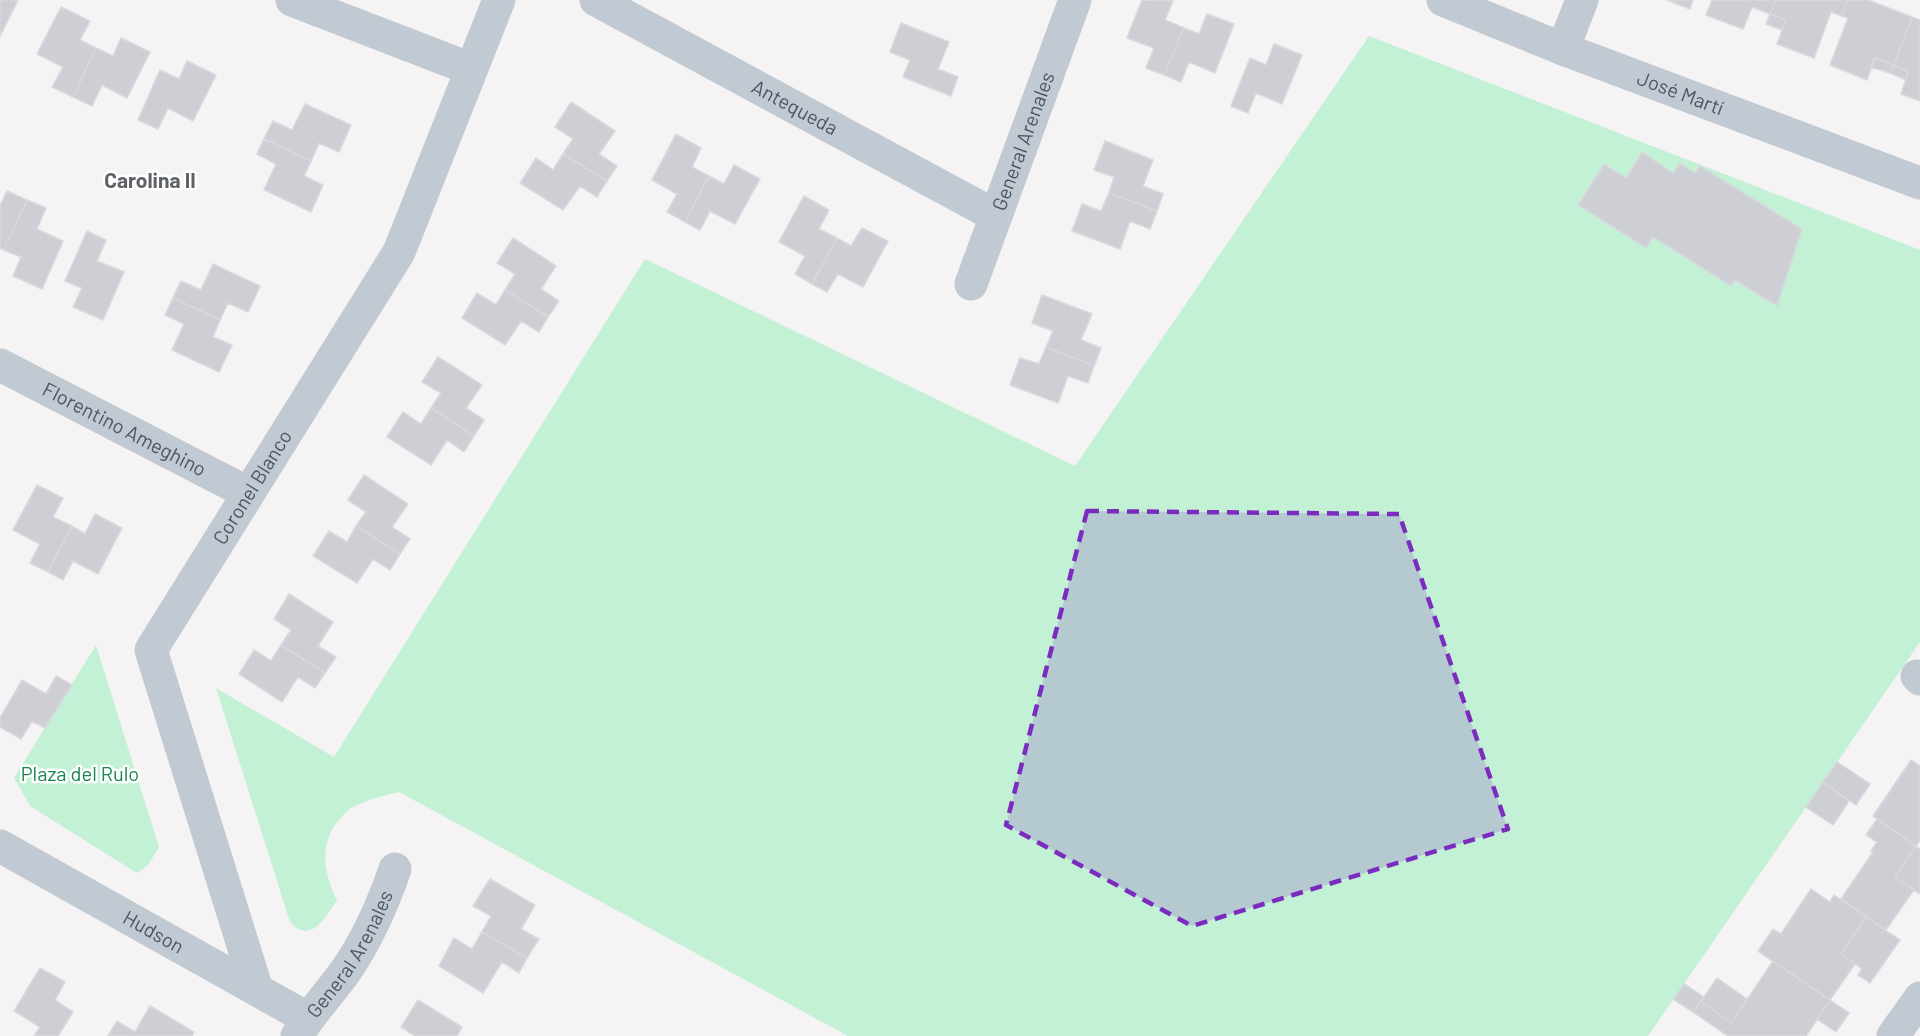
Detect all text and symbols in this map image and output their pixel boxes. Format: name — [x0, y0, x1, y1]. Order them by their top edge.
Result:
street label: José Martí — [1634, 65, 1727, 119]
street label: General Arenales — [986, 68, 1059, 214]
street label: Antequeda — [748, 74, 842, 139]
district label: Carolina II — [104, 167, 196, 192]
street label: Florentino Ameghino — [39, 376, 211, 480]
street label: Coronel Blanco — [207, 425, 296, 548]
park label: Plaza del Rulo — [21, 761, 139, 785]
street label: General Arenales — [301, 887, 397, 1022]
street label: Hudson — [119, 905, 189, 958]

